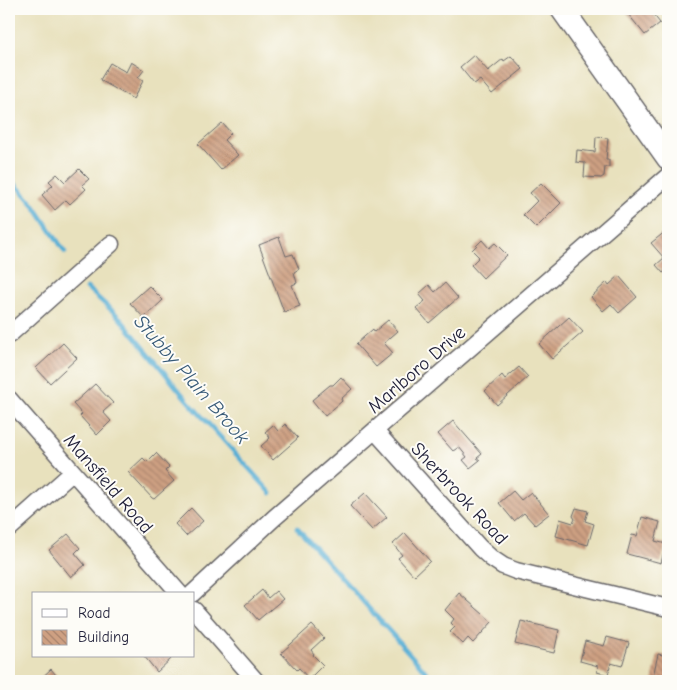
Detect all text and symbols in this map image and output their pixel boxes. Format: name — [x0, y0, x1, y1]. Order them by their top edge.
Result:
water label: Stubby Plain Brook — [129, 310, 254, 449]
street label: Marlboro Drive — [363, 321, 470, 418]
street label: Mansfield Road — [59, 429, 158, 538]
street label: Sherbrook Road — [406, 438, 512, 549]
legend — [32, 592, 195, 658]
text: Road — [78, 604, 110, 622]
text: Building — [78, 628, 129, 646]

